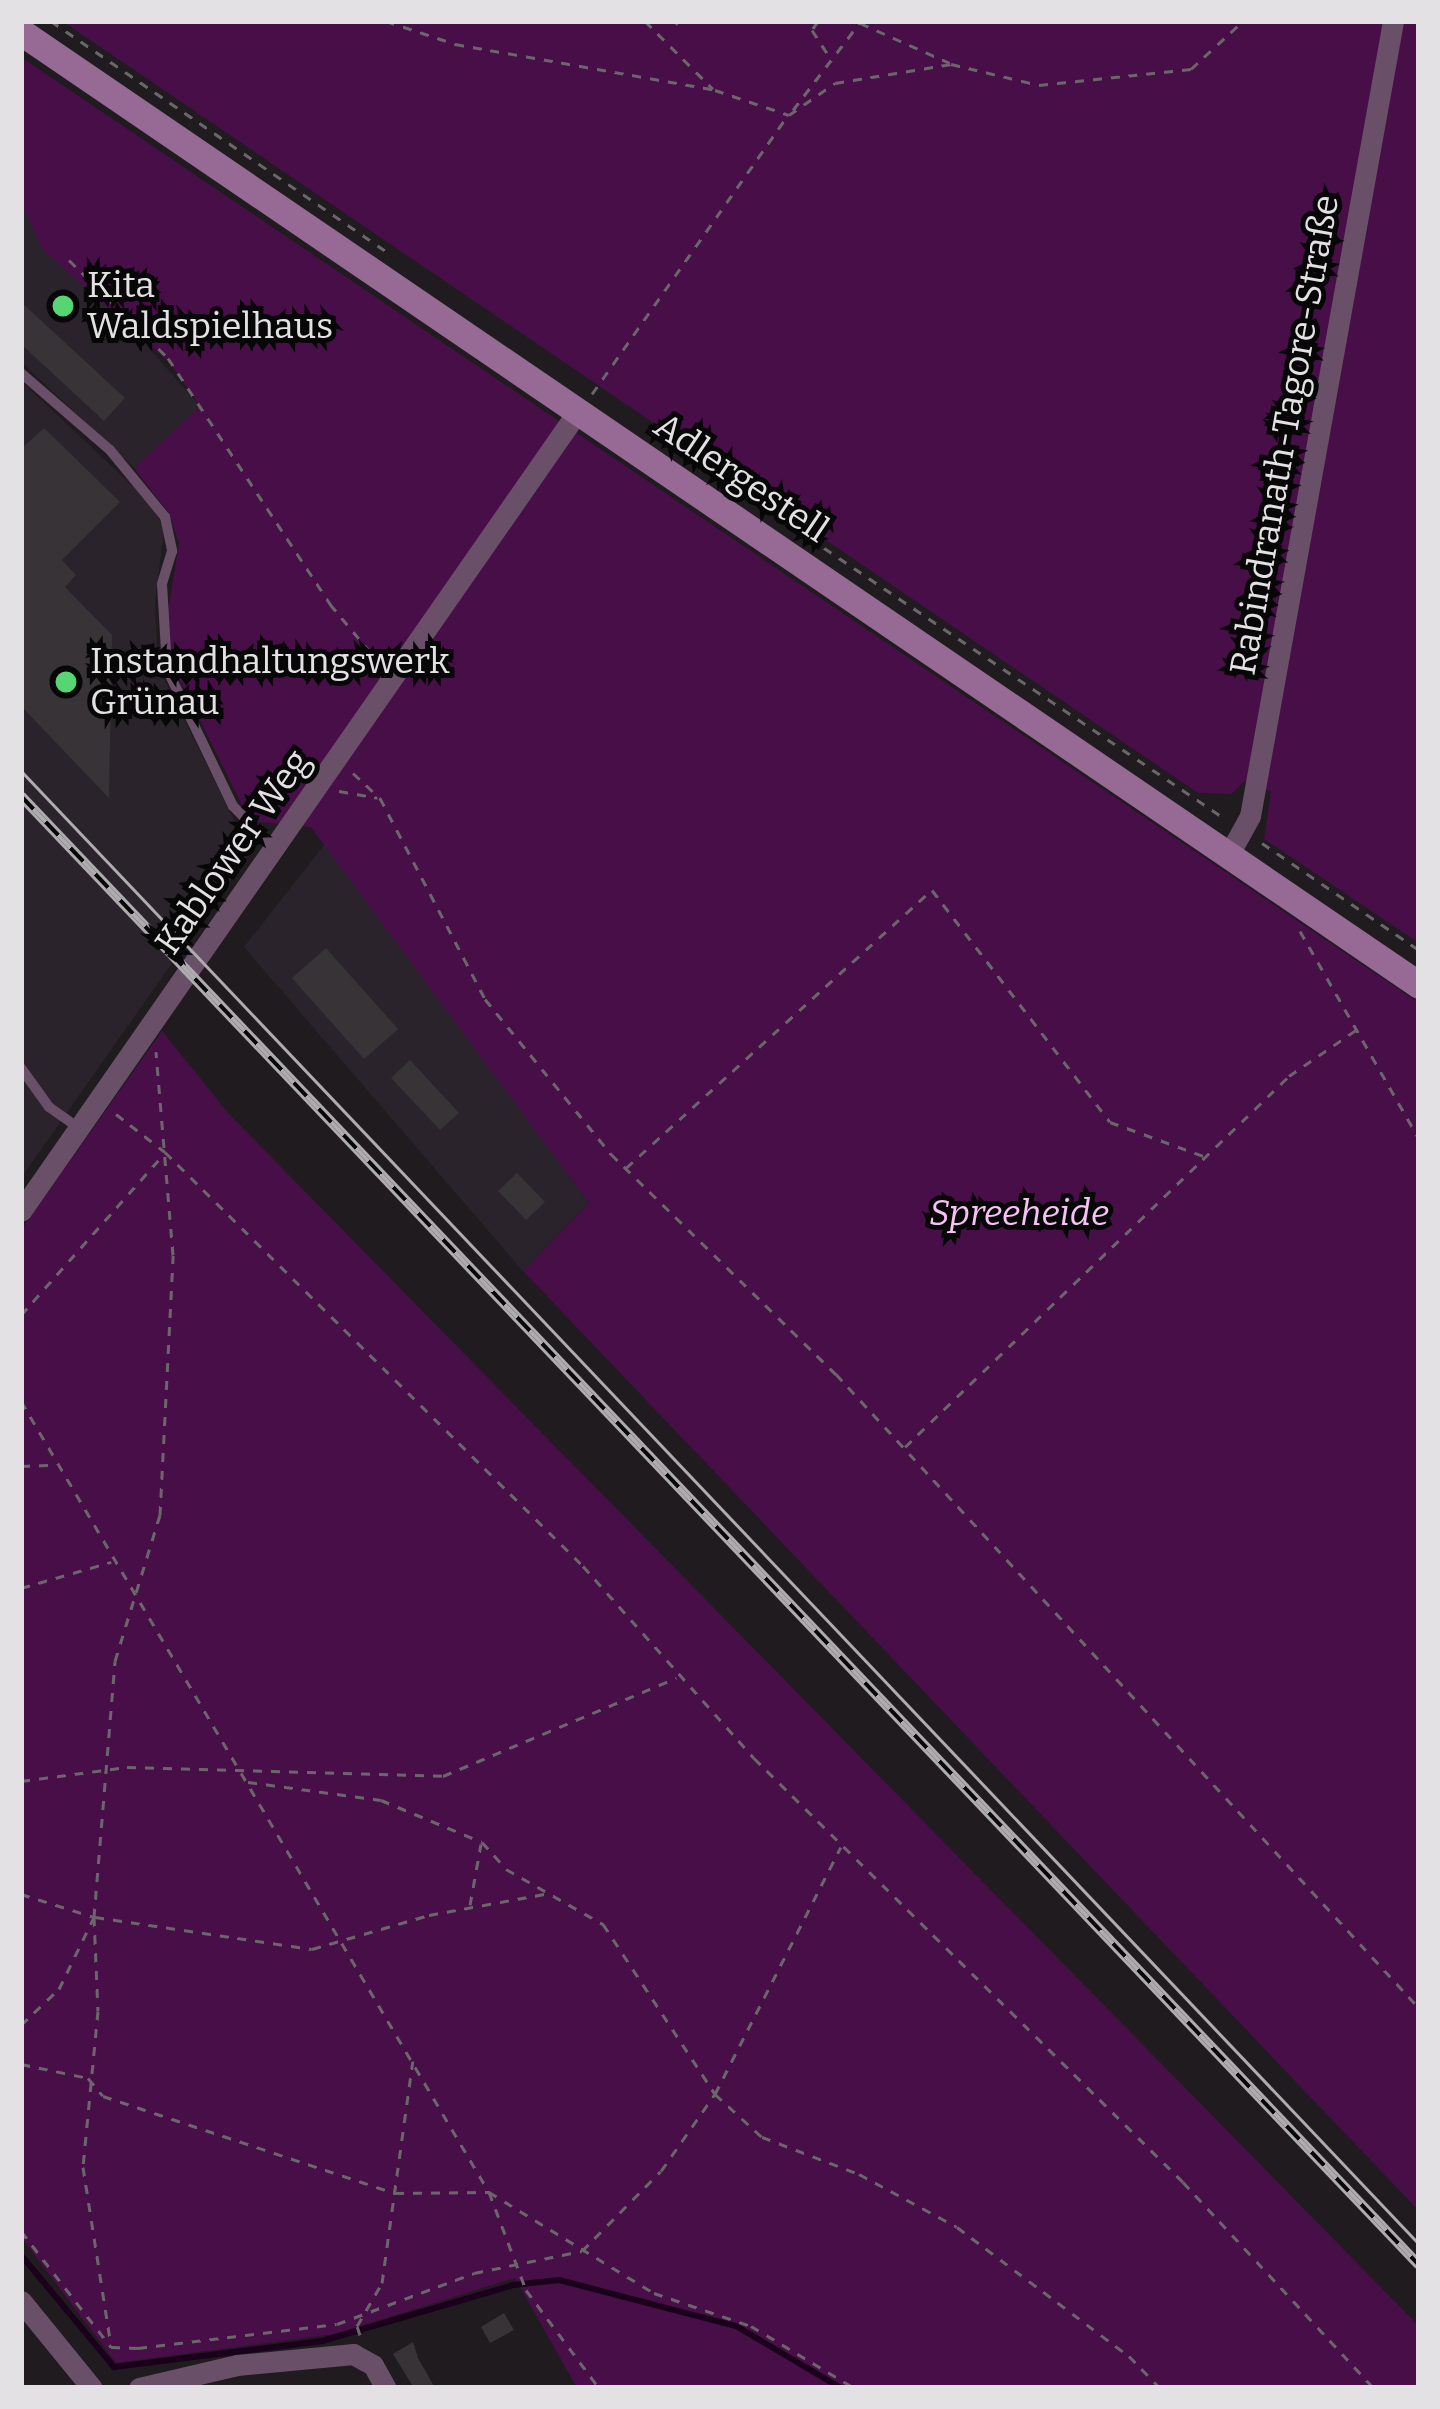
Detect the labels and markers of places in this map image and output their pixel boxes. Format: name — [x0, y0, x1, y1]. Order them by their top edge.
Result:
place label: Kita Waldspielhaus — [87, 263, 333, 348]
marker: Kita Waldspielhaus — [50, 293, 76, 319]
place label: Instandhaltungswerk Grünau — [90, 639, 450, 724]
marker: Instandhaltungswerk Grünau — [53, 669, 79, 695]

